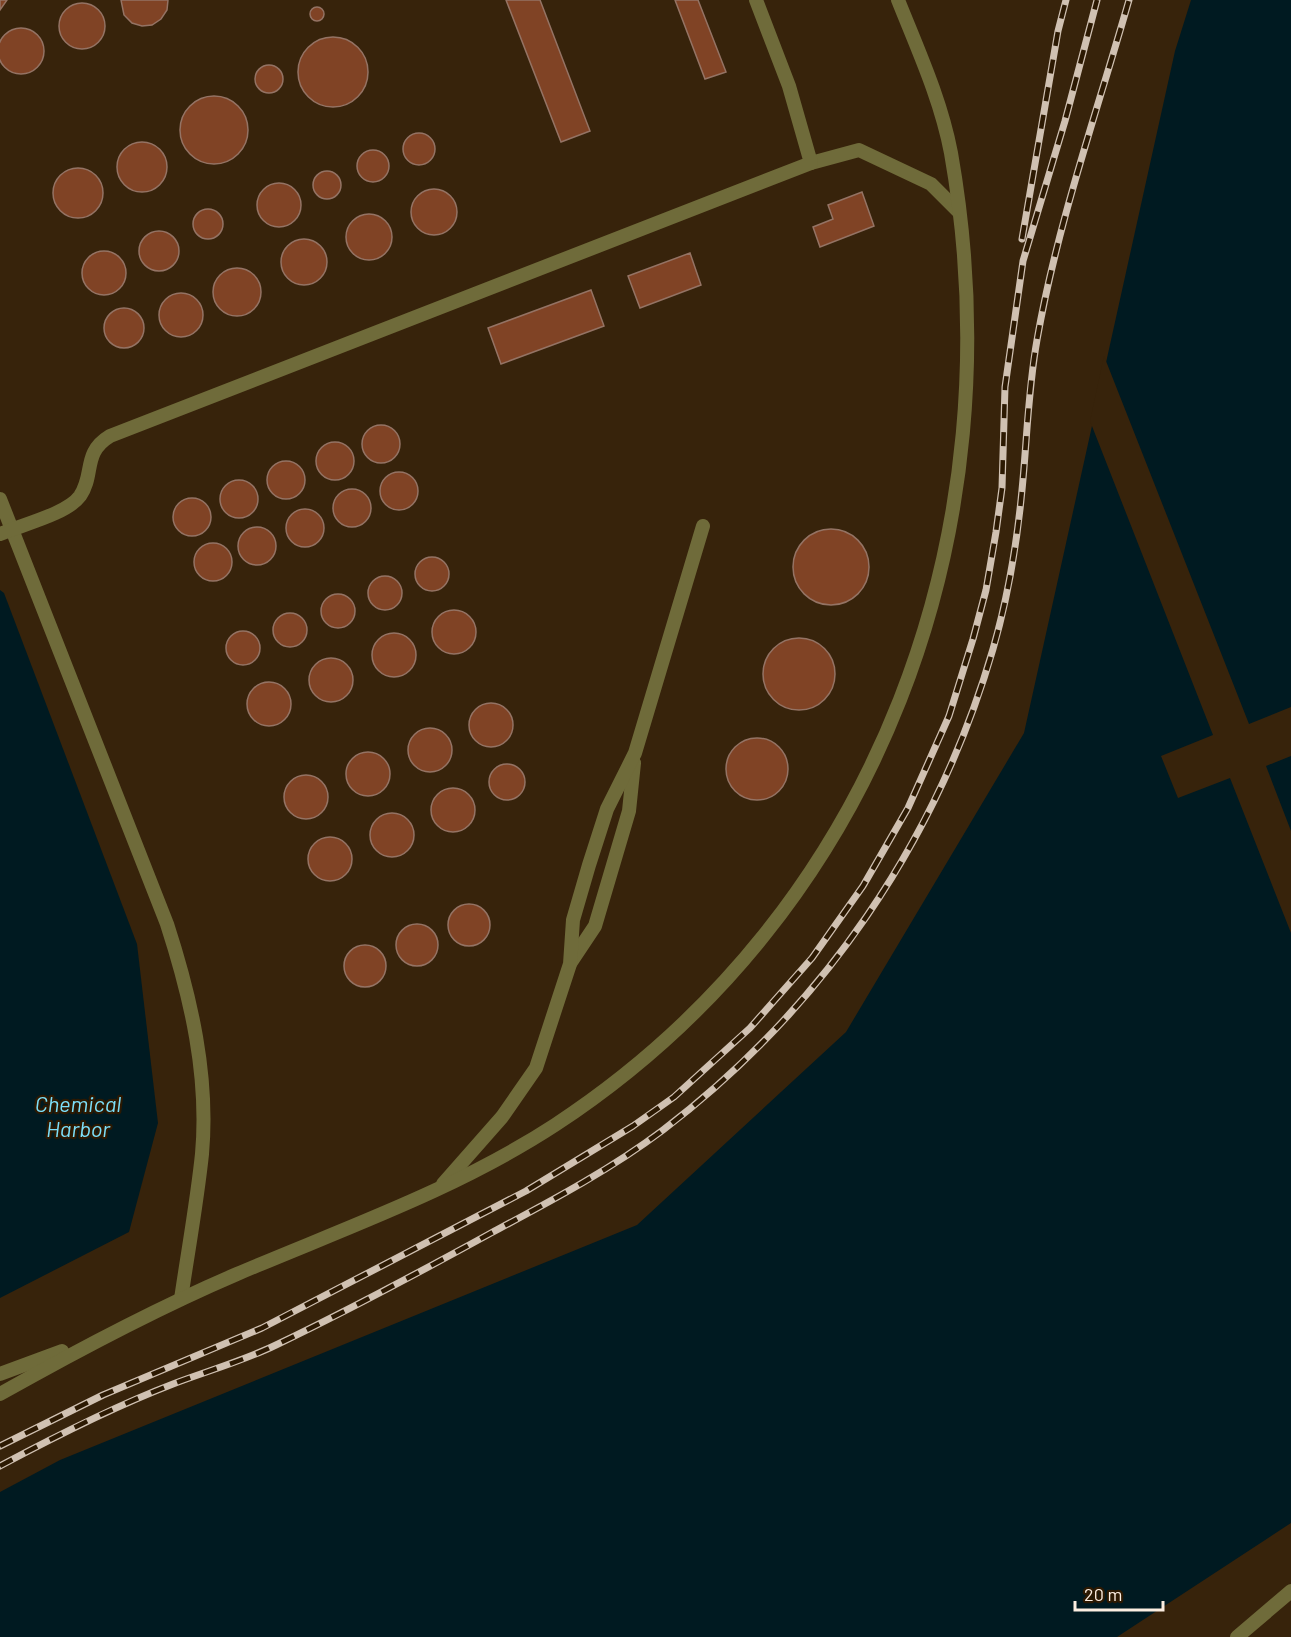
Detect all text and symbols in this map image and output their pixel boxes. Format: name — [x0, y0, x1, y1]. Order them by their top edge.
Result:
water label: Chemical Harbor — [35, 1090, 121, 1141]
scale bar — [1075, 1574, 1164, 1612]
text: 20 m — [1084, 1583, 1122, 1605]

